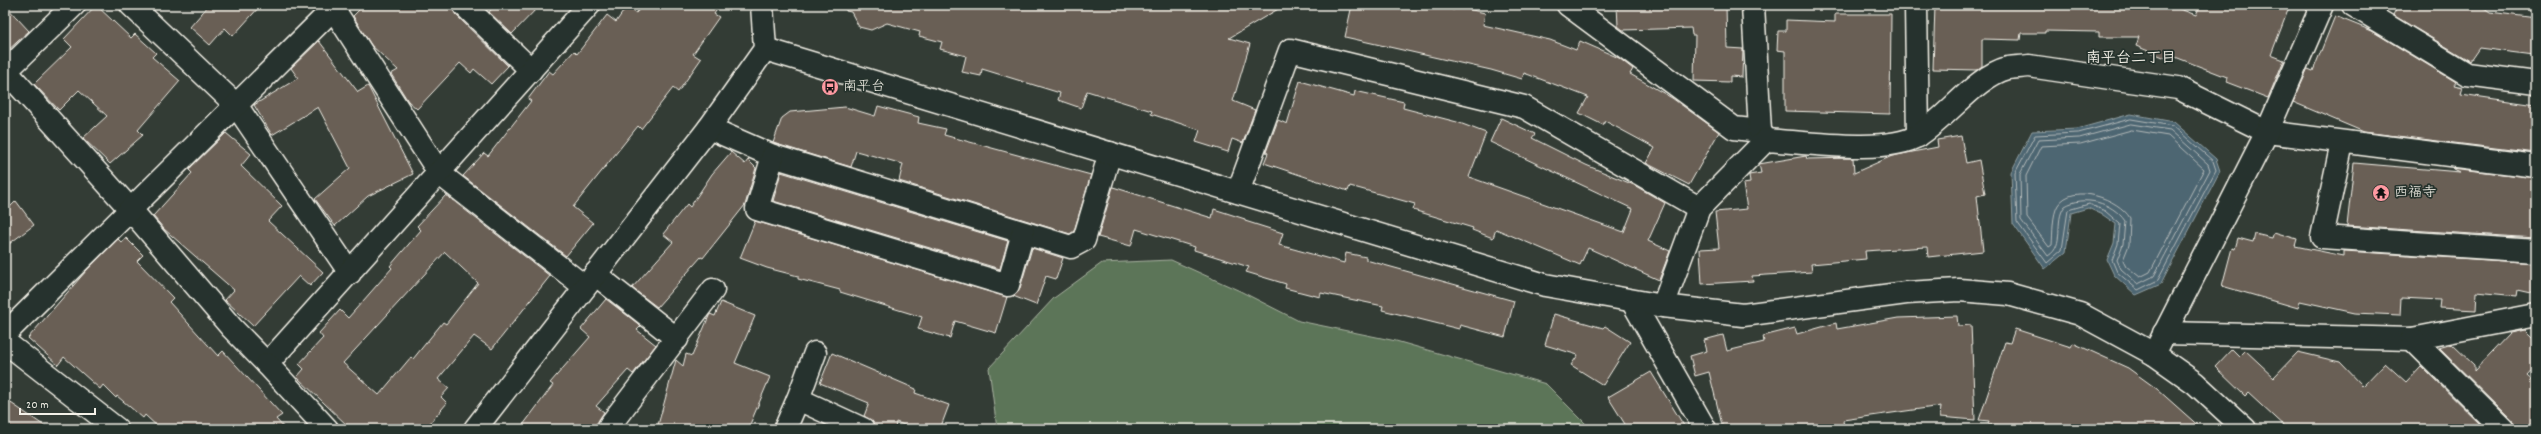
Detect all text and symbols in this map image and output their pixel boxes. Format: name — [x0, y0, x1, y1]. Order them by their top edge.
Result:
district label: 南平台二丁目 — [2086, 48, 2176, 70]
bus stop icon: 南平台 — [820, 77, 840, 97]
place label: 南平台 — [843, 77, 885, 97]
temple icon: 西福寺 — [2371, 183, 2391, 203]
place label: 西福寺 — [2394, 183, 2436, 203]
scale bar — [20, 390, 95, 416]
text: 20 m — [26, 397, 49, 414]

